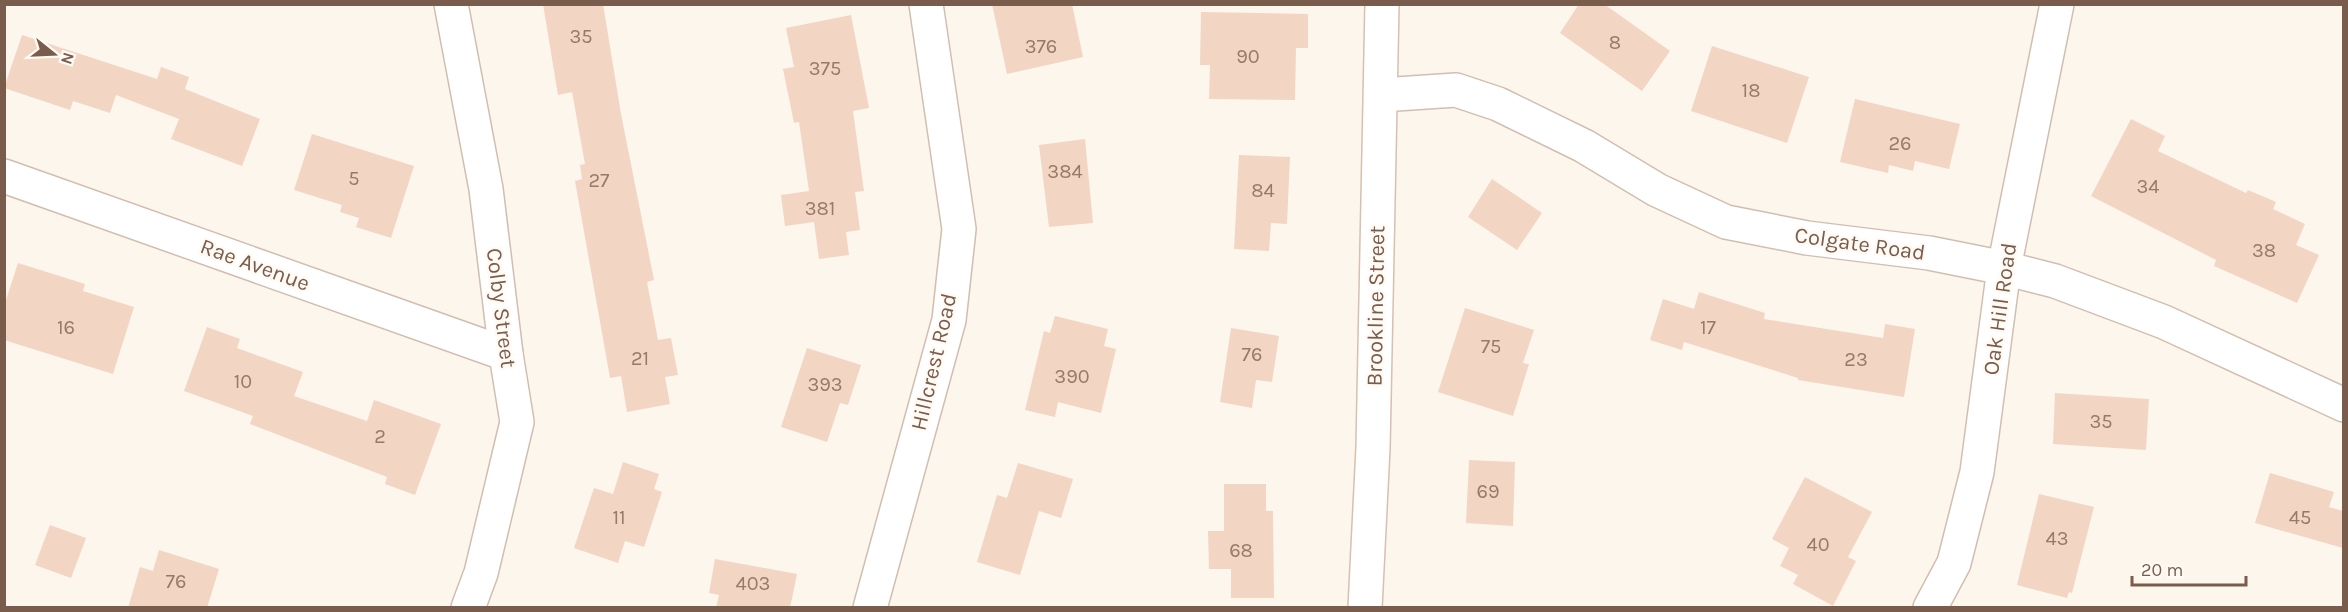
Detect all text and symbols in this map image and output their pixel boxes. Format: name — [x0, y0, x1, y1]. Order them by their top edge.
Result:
north arrow — [24, 24, 84, 84]
house number: 35 — [569, 25, 593, 48]
house number: 8 — [1609, 31, 1621, 54]
house number: 376 — [1025, 35, 1057, 58]
house number: 90 — [1236, 45, 1260, 68]
text: N — [57, 50, 79, 67]
house number: 375 — [809, 57, 841, 80]
house number: 18 — [1742, 79, 1760, 102]
house number: 26 — [1888, 132, 1912, 155]
house number: 384 — [1047, 160, 1083, 183]
house number: 5 — [348, 167, 360, 190]
house number: 27 — [589, 169, 610, 192]
house number: 34 — [2137, 175, 2159, 198]
house number: 84 — [1251, 179, 1275, 202]
house number: 381 — [805, 197, 835, 220]
street label: Colgate Road — [1793, 222, 1927, 266]
street label: Brookline Street — [1362, 225, 1390, 387]
street label: Rae Avenue — [197, 233, 313, 297]
house number: 38 — [2252, 239, 2276, 262]
street label: Oak Hill Road — [1978, 241, 2022, 377]
street label: Colby Street — [481, 247, 521, 369]
street label: Hillcrest Road — [906, 291, 962, 433]
house number: 16 — [57, 316, 75, 339]
house number: 17 — [1700, 316, 1717, 339]
house number: 75 — [1481, 335, 1501, 358]
house number: 76 — [1242, 343, 1262, 366]
house number: 21 — [631, 347, 649, 370]
house number: 23 — [1844, 348, 1868, 371]
house number: 390 — [1054, 365, 1090, 388]
house number: 10 — [234, 370, 252, 393]
house number: 393 — [807, 373, 843, 396]
house number: 35 — [2089, 410, 2113, 433]
house number: 2 — [374, 425, 386, 448]
house number: 69 — [1476, 480, 1500, 503]
house number: 11 — [612, 506, 626, 529]
house number: 45 — [2289, 506, 2311, 529]
house number: 43 — [2046, 527, 2068, 550]
house number: 40 — [1806, 533, 1830, 556]
house number: 68 — [1229, 539, 1253, 562]
scale bar — [2132, 549, 2246, 587]
text: 20 m — [2141, 559, 2183, 581]
house number: 76 — [166, 570, 186, 593]
house number: 403 — [736, 572, 770, 595]

